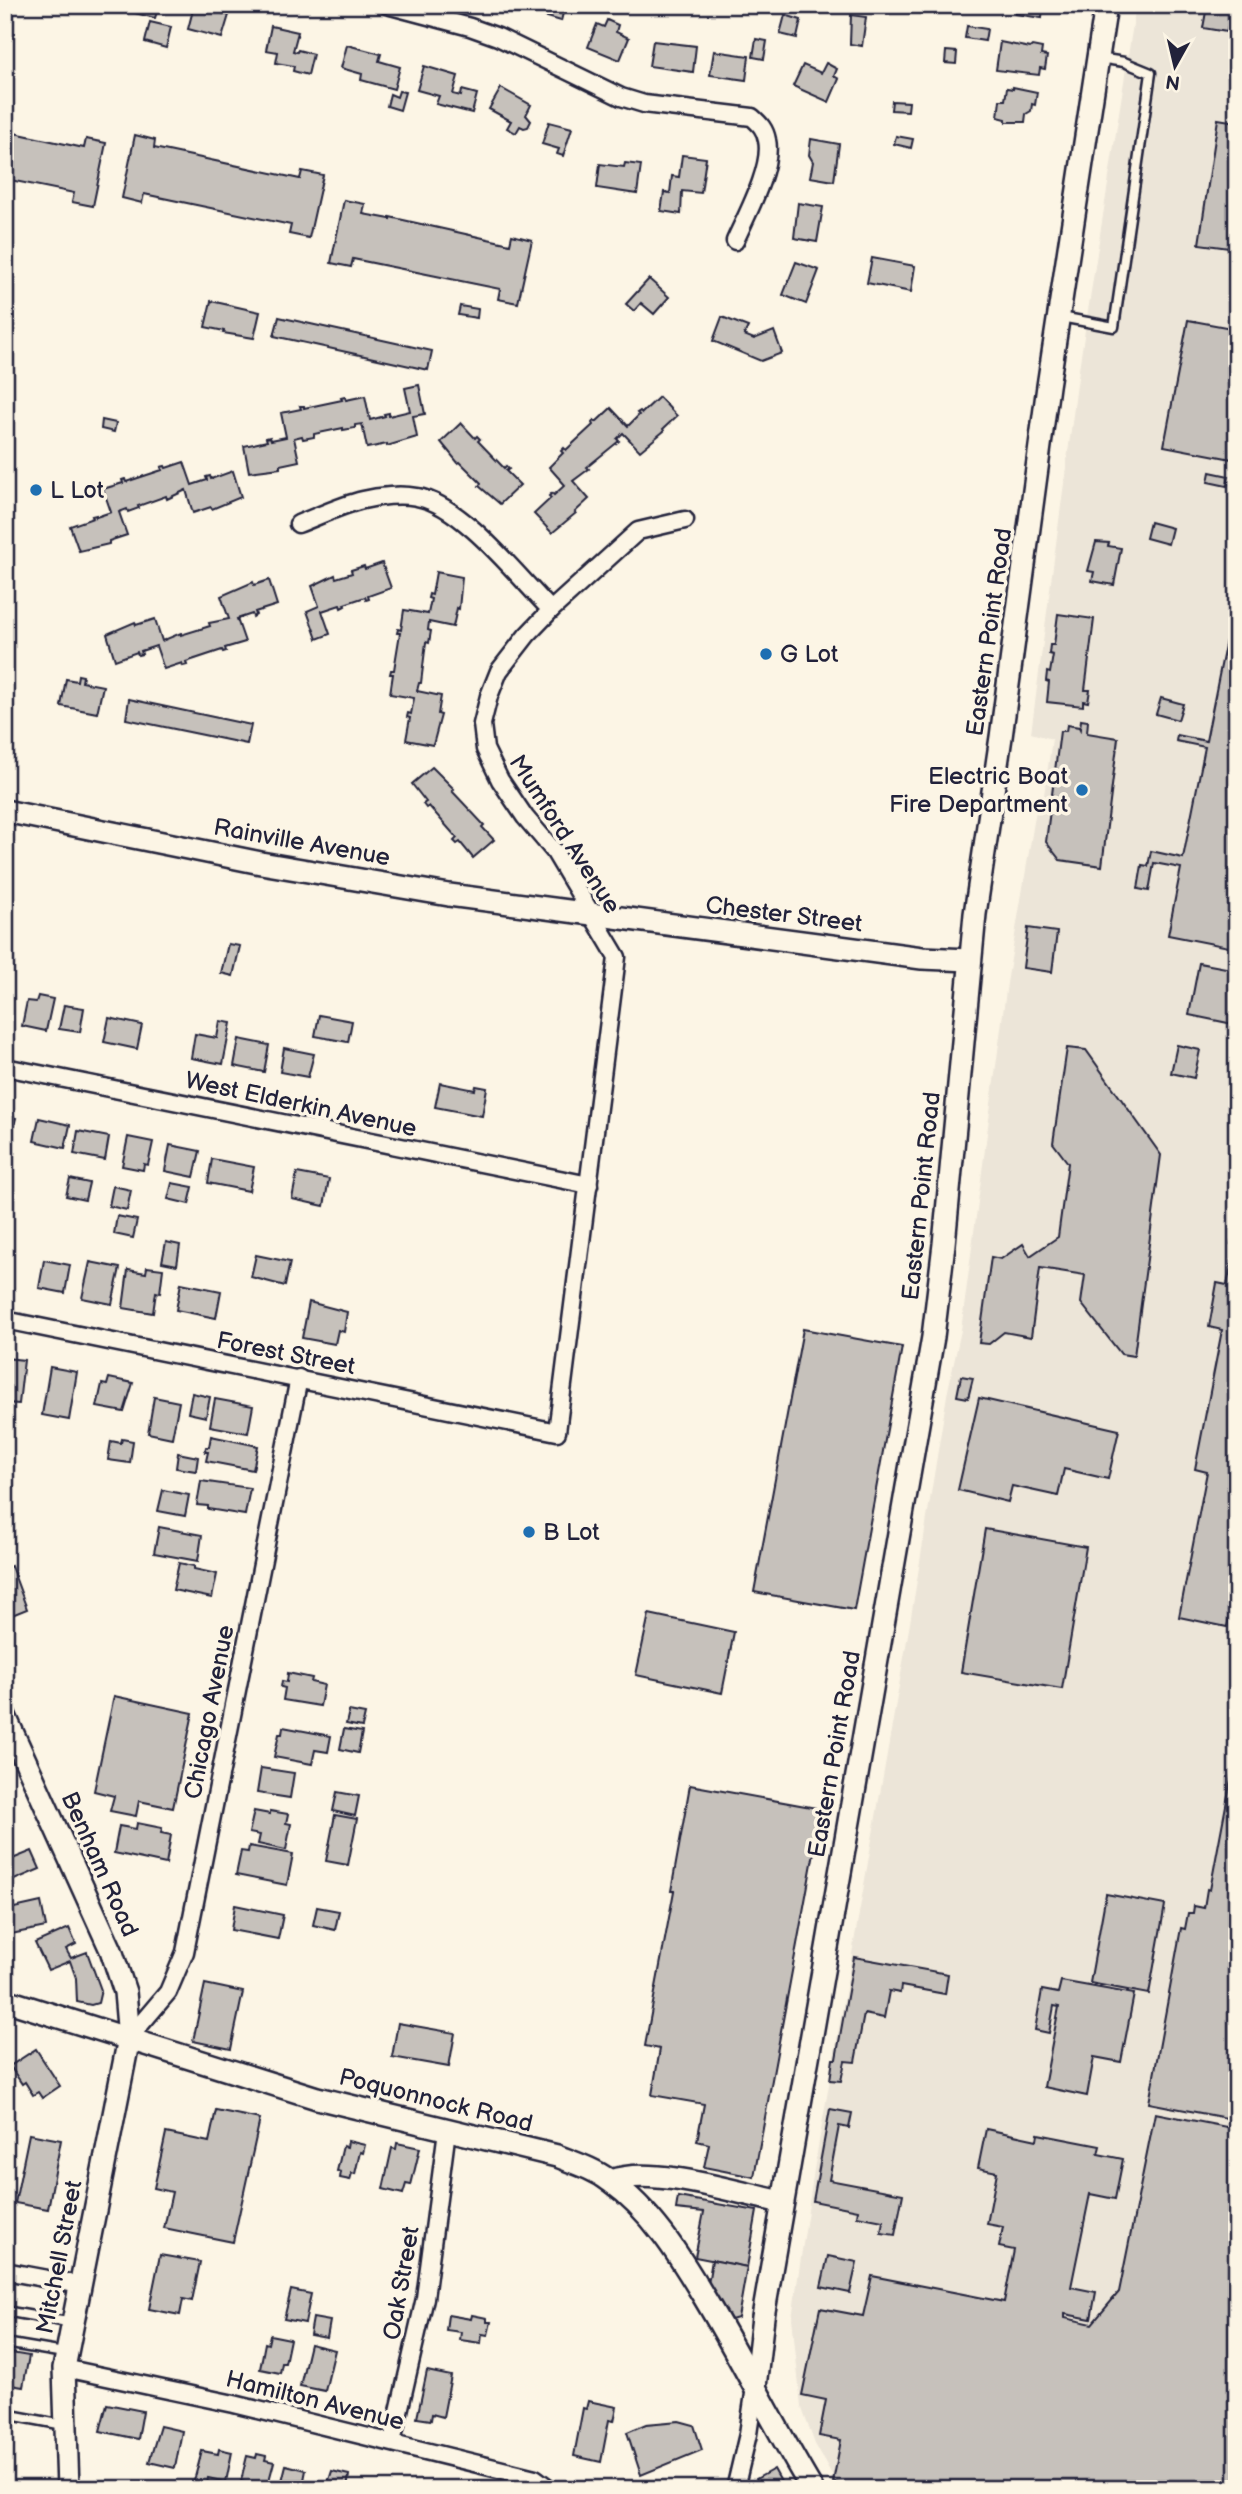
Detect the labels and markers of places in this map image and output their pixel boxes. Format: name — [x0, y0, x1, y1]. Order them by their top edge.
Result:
place label: L Lot — [50, 476, 105, 505]
marker: L Lot — [28, 482, 44, 498]
place label: G Lot — [780, 640, 839, 669]
marker: G Lot — [758, 646, 774, 662]
place label: Electric Boat Fire Department — [889, 762, 1069, 819]
marker: Electric Boat Fire Department — [1074, 782, 1090, 798]
place label: B Lot — [543, 1518, 600, 1547]
marker: B Lot — [521, 1524, 537, 1540]

